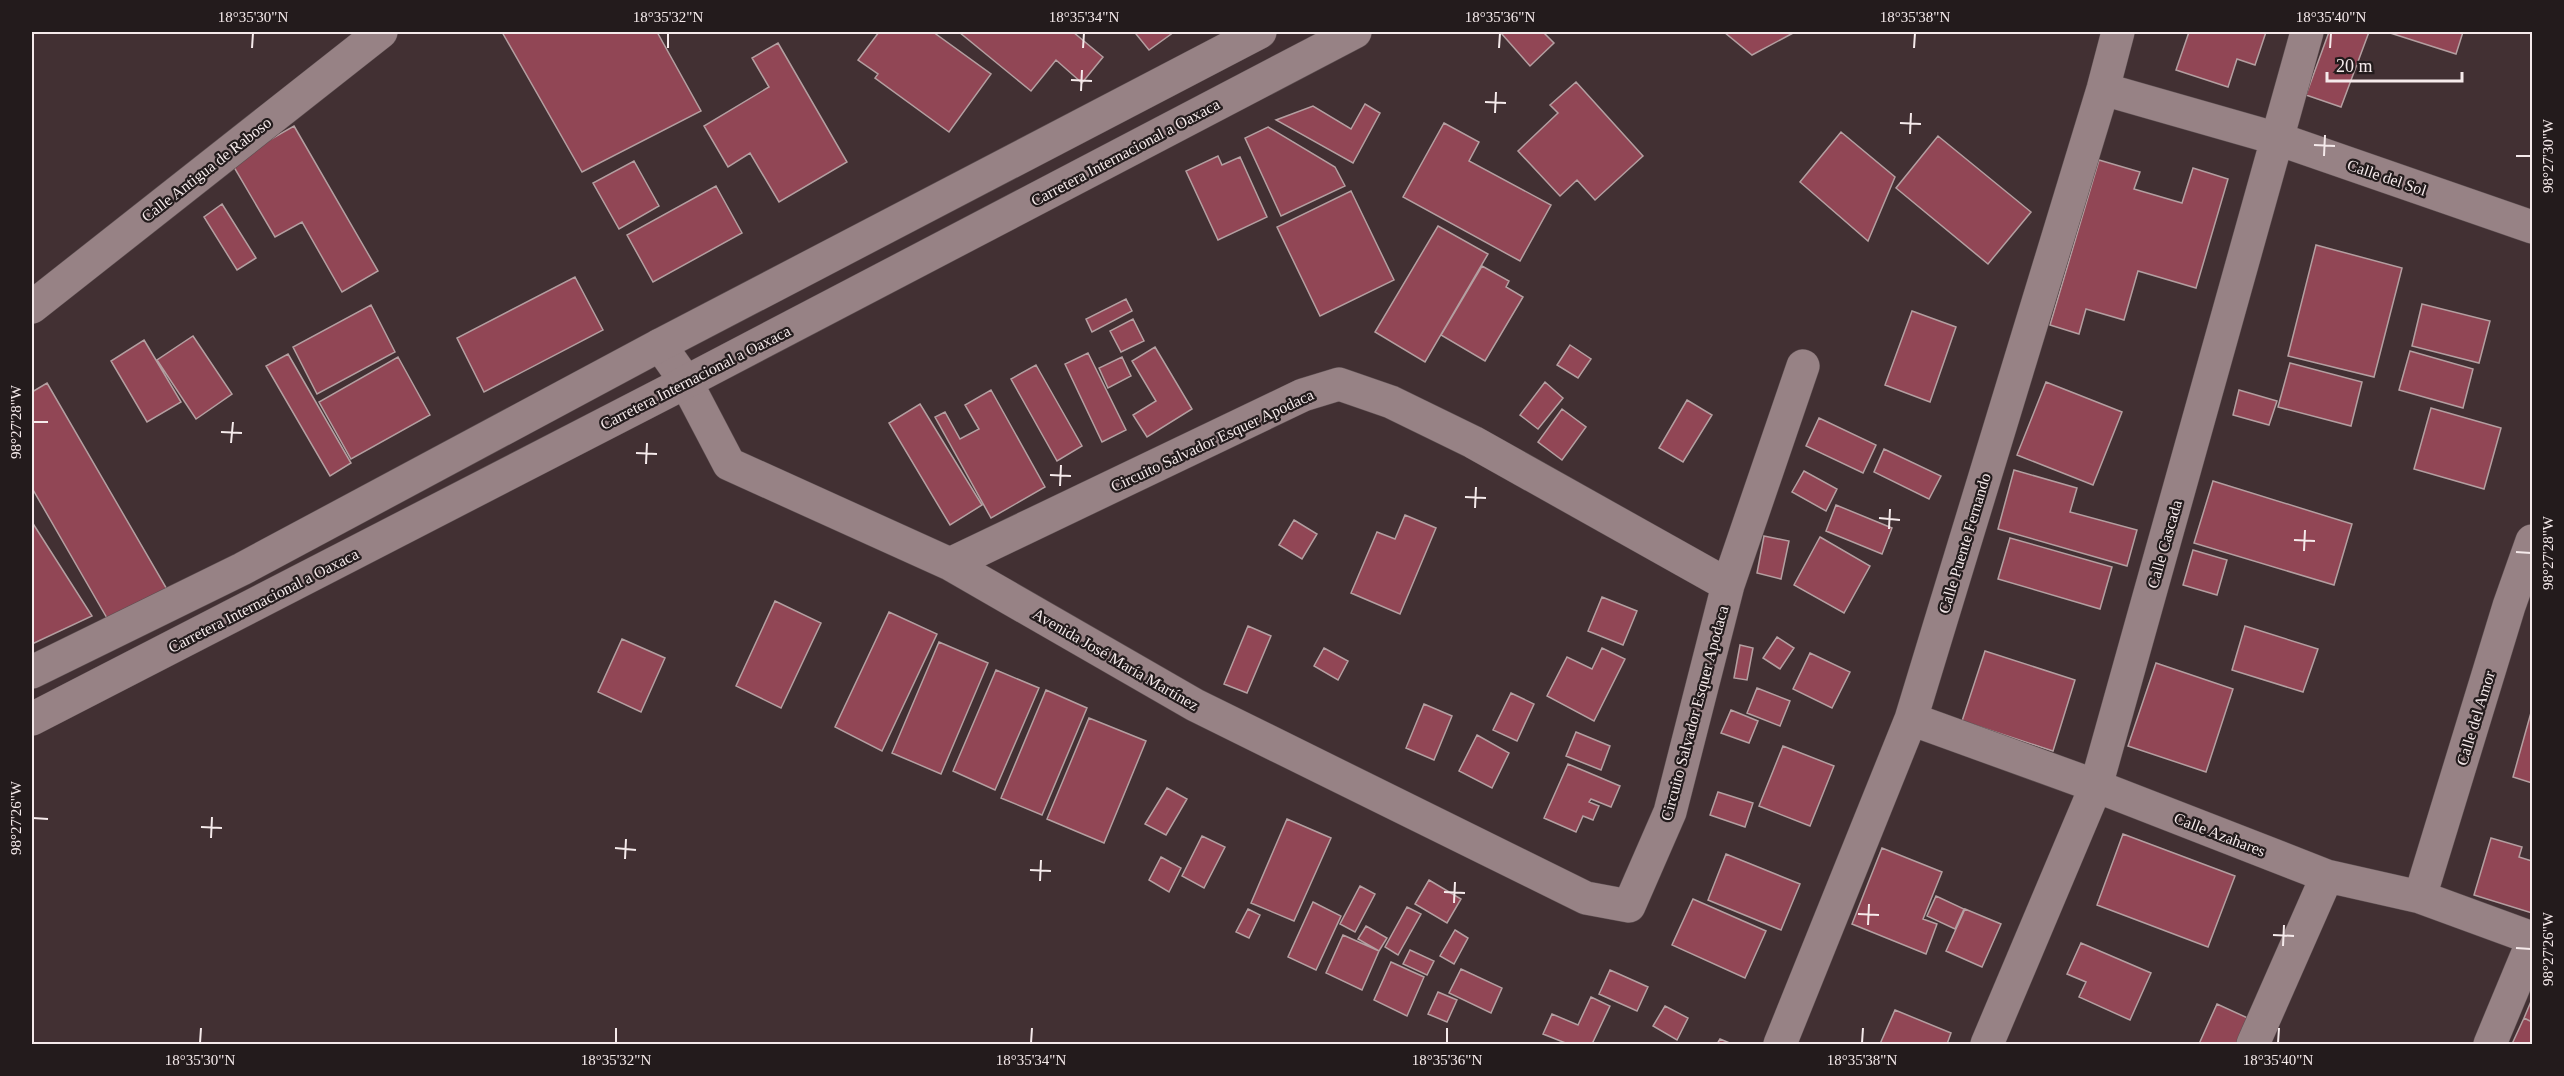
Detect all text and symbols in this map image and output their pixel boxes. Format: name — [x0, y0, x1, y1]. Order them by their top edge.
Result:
text: 18°35'30"N — [218, 9, 288, 25]
text: 18°35'32"N — [633, 9, 703, 25]
text: 18°35'34"N — [1049, 9, 1119, 25]
text: 18°35'36"N — [1465, 9, 1535, 25]
text: 18°35'38"N — [1880, 9, 1950, 25]
text: 18°35'40"N — [2296, 9, 2366, 25]
scale bar — [2327, 45, 2462, 83]
text: 20 m — [2336, 56, 2373, 76]
street label: Carretera Internacional a Oaxaca — [1028, 95, 1222, 209]
street label: Calle Antigua de Raboso — [138, 114, 275, 226]
text: 98°27'30"W — [2540, 118, 2556, 193]
street label: Calle del Sol — [2345, 156, 2429, 199]
street label: Carretera Internacional a Oaxaca — [597, 322, 793, 433]
text: 98°27'28"W — [8, 384, 24, 459]
street label: Circuito Salvador Esquer Apodaca — [1108, 386, 1317, 496]
street label: Calle Puente Fernando — [1935, 471, 1994, 615]
street label: Calle Cascada — [2144, 498, 2185, 590]
text: 98°27'28"W — [2540, 515, 2556, 590]
street label: Carretera Internacional a Oaxaca — [165, 545, 361, 656]
street label: Circuito Salvador Esquer Apodaca — [1658, 604, 1732, 823]
street label: Avenida José María Martínez — [1030, 605, 1202, 714]
street label: Calle del Amor — [2453, 668, 2498, 767]
text: 98°27'26"W — [8, 780, 24, 855]
street label: Calle Azahares — [2172, 809, 2268, 860]
text: 98°27'26"W — [2540, 911, 2556, 986]
text: 18°35'30"N — [165, 1052, 235, 1068]
text: 18°35'32"N — [581, 1052, 651, 1068]
text: 18°35'34"N — [996, 1052, 1066, 1068]
text: 18°35'36"N — [1412, 1052, 1482, 1068]
text: 18°35'38"N — [1827, 1052, 1897, 1068]
text: 18°35'40"N — [2243, 1052, 2313, 1068]

